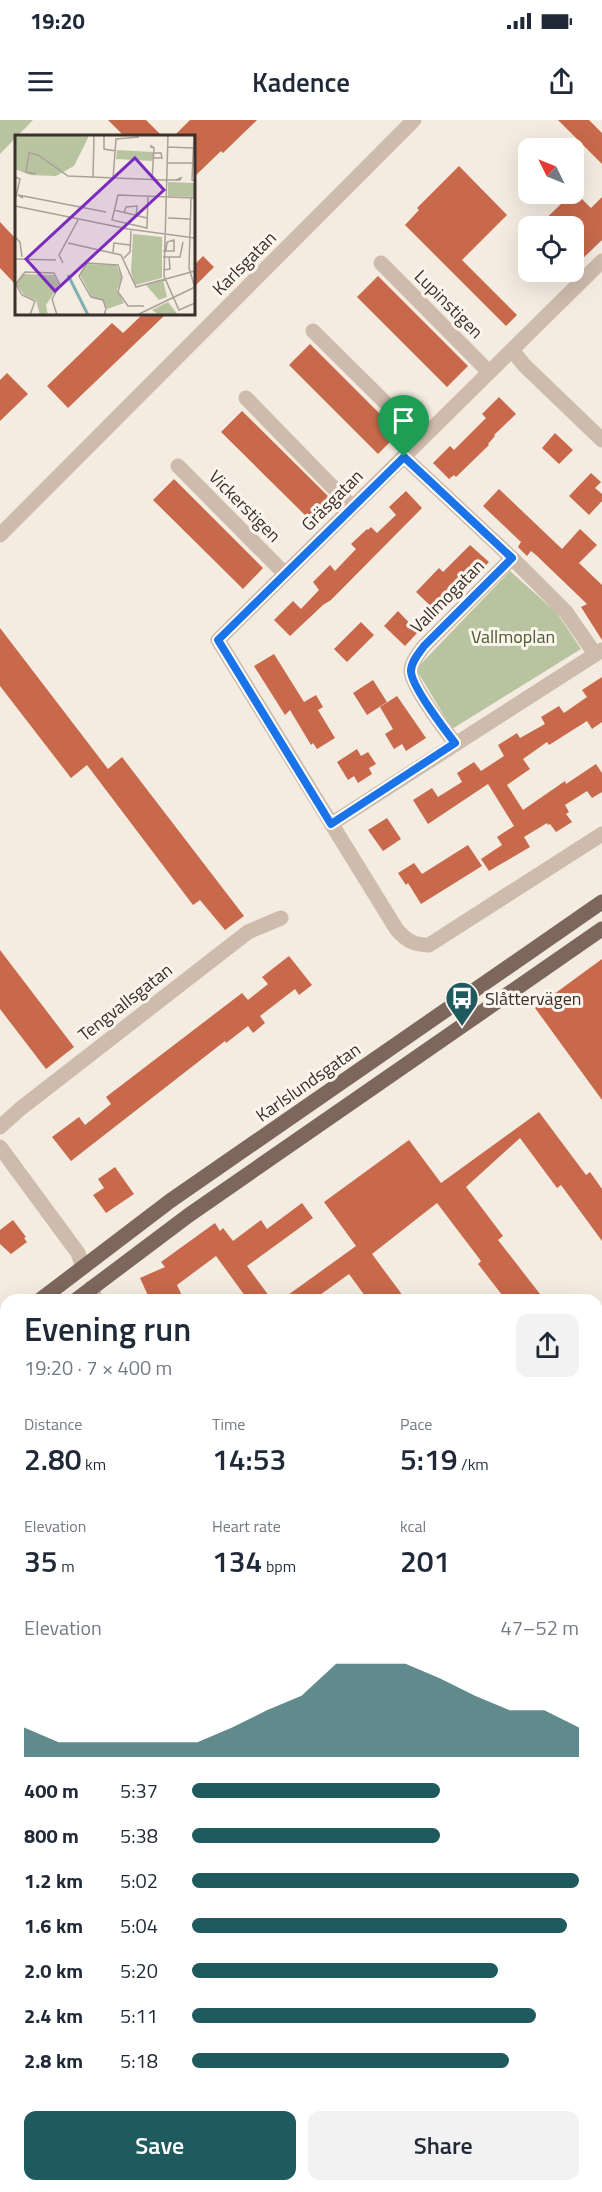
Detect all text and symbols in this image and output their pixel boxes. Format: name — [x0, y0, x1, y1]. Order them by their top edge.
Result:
text: 19:20 — [30, 4, 85, 38]
text: Kadence — [252, 61, 350, 102]
icon: menu — [24, 65, 57, 98]
icon: share — [545, 65, 578, 98]
inset map — [15, 135, 195, 315]
north arrow — [518, 138, 584, 204]
map controls — [518, 138, 584, 282]
button: locate — [518, 216, 584, 282]
street label: Karlsgatan — [206, 225, 282, 301]
street label: Lupinstigen — [408, 263, 490, 345]
pin — [378, 395, 429, 457]
icon: arrive — [387, 404, 420, 437]
street label: Gräsgatan — [295, 463, 369, 537]
street label: Vickerstigen — [203, 464, 287, 548]
street label: Vallmogatan — [404, 553, 490, 639]
park label: Vallmoplan — [471, 623, 555, 650]
street label: Tengvallsgatan — [72, 957, 178, 1047]
bus stop icon: Slåttervägen — [444, 980, 480, 1027]
place label: Slåttervägen — [485, 985, 581, 1012]
street label: Karlslundsgatan — [250, 1036, 366, 1128]
text: Evening run — [24, 1304, 191, 1354]
button: share — [516, 1314, 579, 1377]
text: 19:20 · 7 × 400 m — [24, 1352, 172, 1383]
text: Distance — [24, 1412, 82, 1436]
text: Time — [212, 1412, 245, 1436]
text: Pace — [400, 1412, 432, 1436]
text: 2.80 — [24, 1436, 82, 1482]
text: 14:53 — [212, 1436, 286, 1482]
text: 5:19 — [400, 1436, 458, 1482]
text: km — [82, 1452, 106, 1476]
text: /km — [458, 1452, 489, 1476]
text: Elevation — [24, 1514, 86, 1538]
text: Heart rate — [212, 1514, 281, 1538]
text: kcal — [400, 1514, 426, 1538]
text: 35 — [24, 1538, 58, 1584]
text: 134 — [212, 1538, 262, 1584]
text: 201 — [400, 1538, 450, 1584]
text: m — [58, 1554, 75, 1578]
text: bpm — [262, 1554, 296, 1578]
text: Elevation — [24, 1612, 102, 1643]
text: 47–52 m — [500, 1612, 579, 1643]
text: 400 m — [24, 1775, 79, 1806]
text: 5:37 — [120, 1775, 158, 1806]
text: 800 m — [24, 1820, 79, 1851]
text: 5:38 — [120, 1820, 158, 1851]
text: 1.2 km — [24, 1865, 83, 1896]
text: 5:02 — [120, 1865, 158, 1896]
text: 1.6 km — [24, 1910, 83, 1941]
text: 5:04 — [120, 1910, 158, 1941]
text: 2.0 km — [24, 1955, 83, 1986]
text: 5:20 — [120, 1955, 158, 1986]
text: 2.4 km — [24, 2000, 83, 2031]
text: 5:11 — [120, 2000, 158, 2031]
text: 2.8 km — [24, 2045, 83, 2076]
text: 5:18 — [120, 2045, 158, 2076]
button: Save — [24, 2111, 296, 2180]
button: Share — [308, 2111, 579, 2180]

